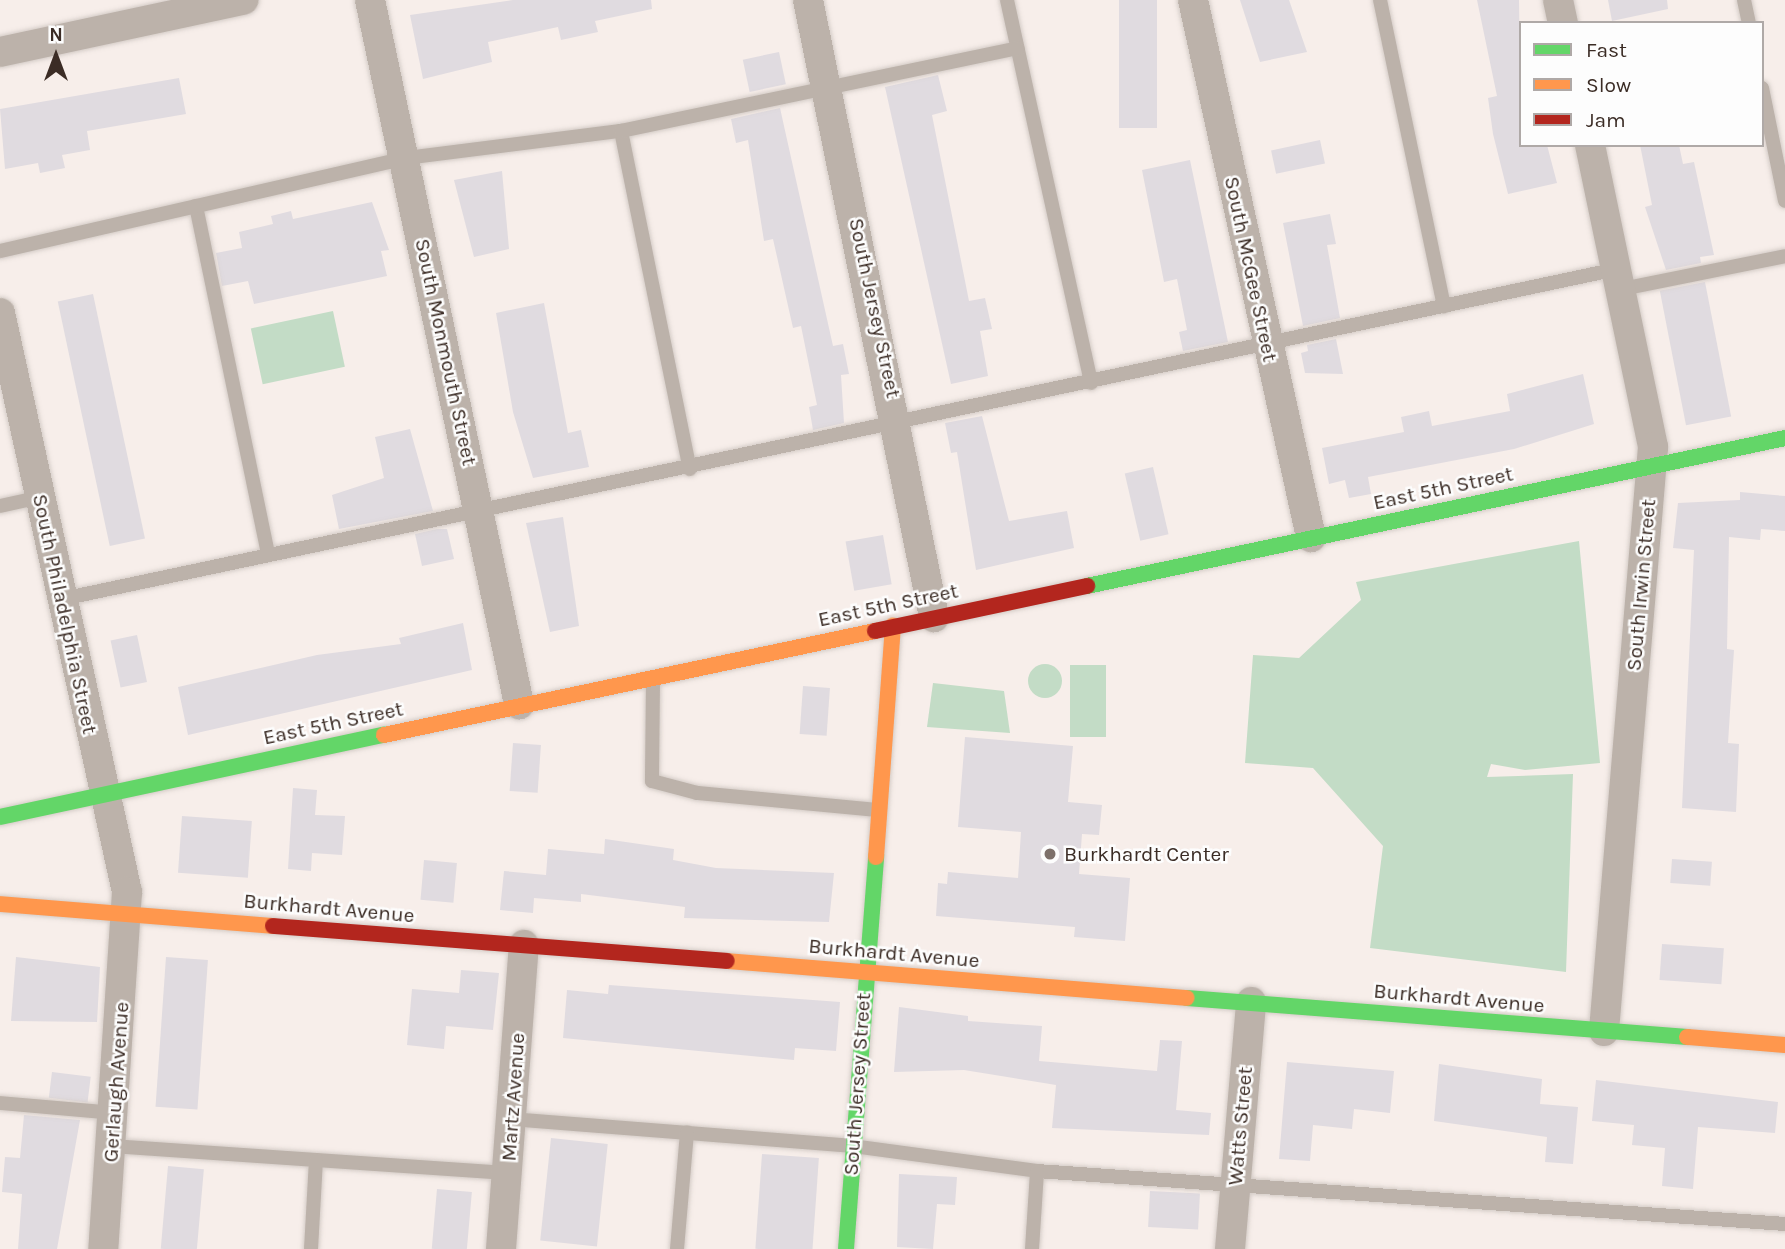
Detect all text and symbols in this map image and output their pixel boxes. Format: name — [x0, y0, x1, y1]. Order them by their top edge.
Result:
north arrow — [21, 21, 91, 91]
legend — [1519, 21, 1764, 147]
text: N — [49, 24, 63, 46]
text: Fast — [1586, 38, 1627, 62]
text: Slow — [1586, 73, 1631, 97]
text: Jam — [1586, 108, 1626, 132]
street label: South McGee Street — [1219, 174, 1283, 364]
street label: South Jersey Street — [844, 216, 906, 400]
street label: South Monmouth Street — [410, 236, 482, 468]
street label: East 5th Street — [1371, 461, 1515, 515]
street label: South Philadelphia Street — [27, 492, 103, 736]
street label: South Irwin Street — [1621, 498, 1661, 672]
street label: East 5th Street — [816, 578, 960, 632]
street label: East 5th Street — [261, 696, 405, 750]
place label: Burkhardt Center — [1064, 841, 1229, 867]
marker: Burkhardt Center — [1042, 846, 1058, 862]
street label: Burkhardt Avenue — [243, 888, 415, 928]
street label: Burkhardt Avenue — [808, 933, 980, 973]
street label: Burkhardt Avenue — [1373, 978, 1545, 1018]
street label: South Jersey Street — [838, 992, 876, 1176]
street label: Gerlaugh Avenue — [98, 1001, 134, 1163]
street label: Martz Avenue — [496, 1032, 530, 1162]
street label: Watts Street — [1222, 1066, 1258, 1186]

